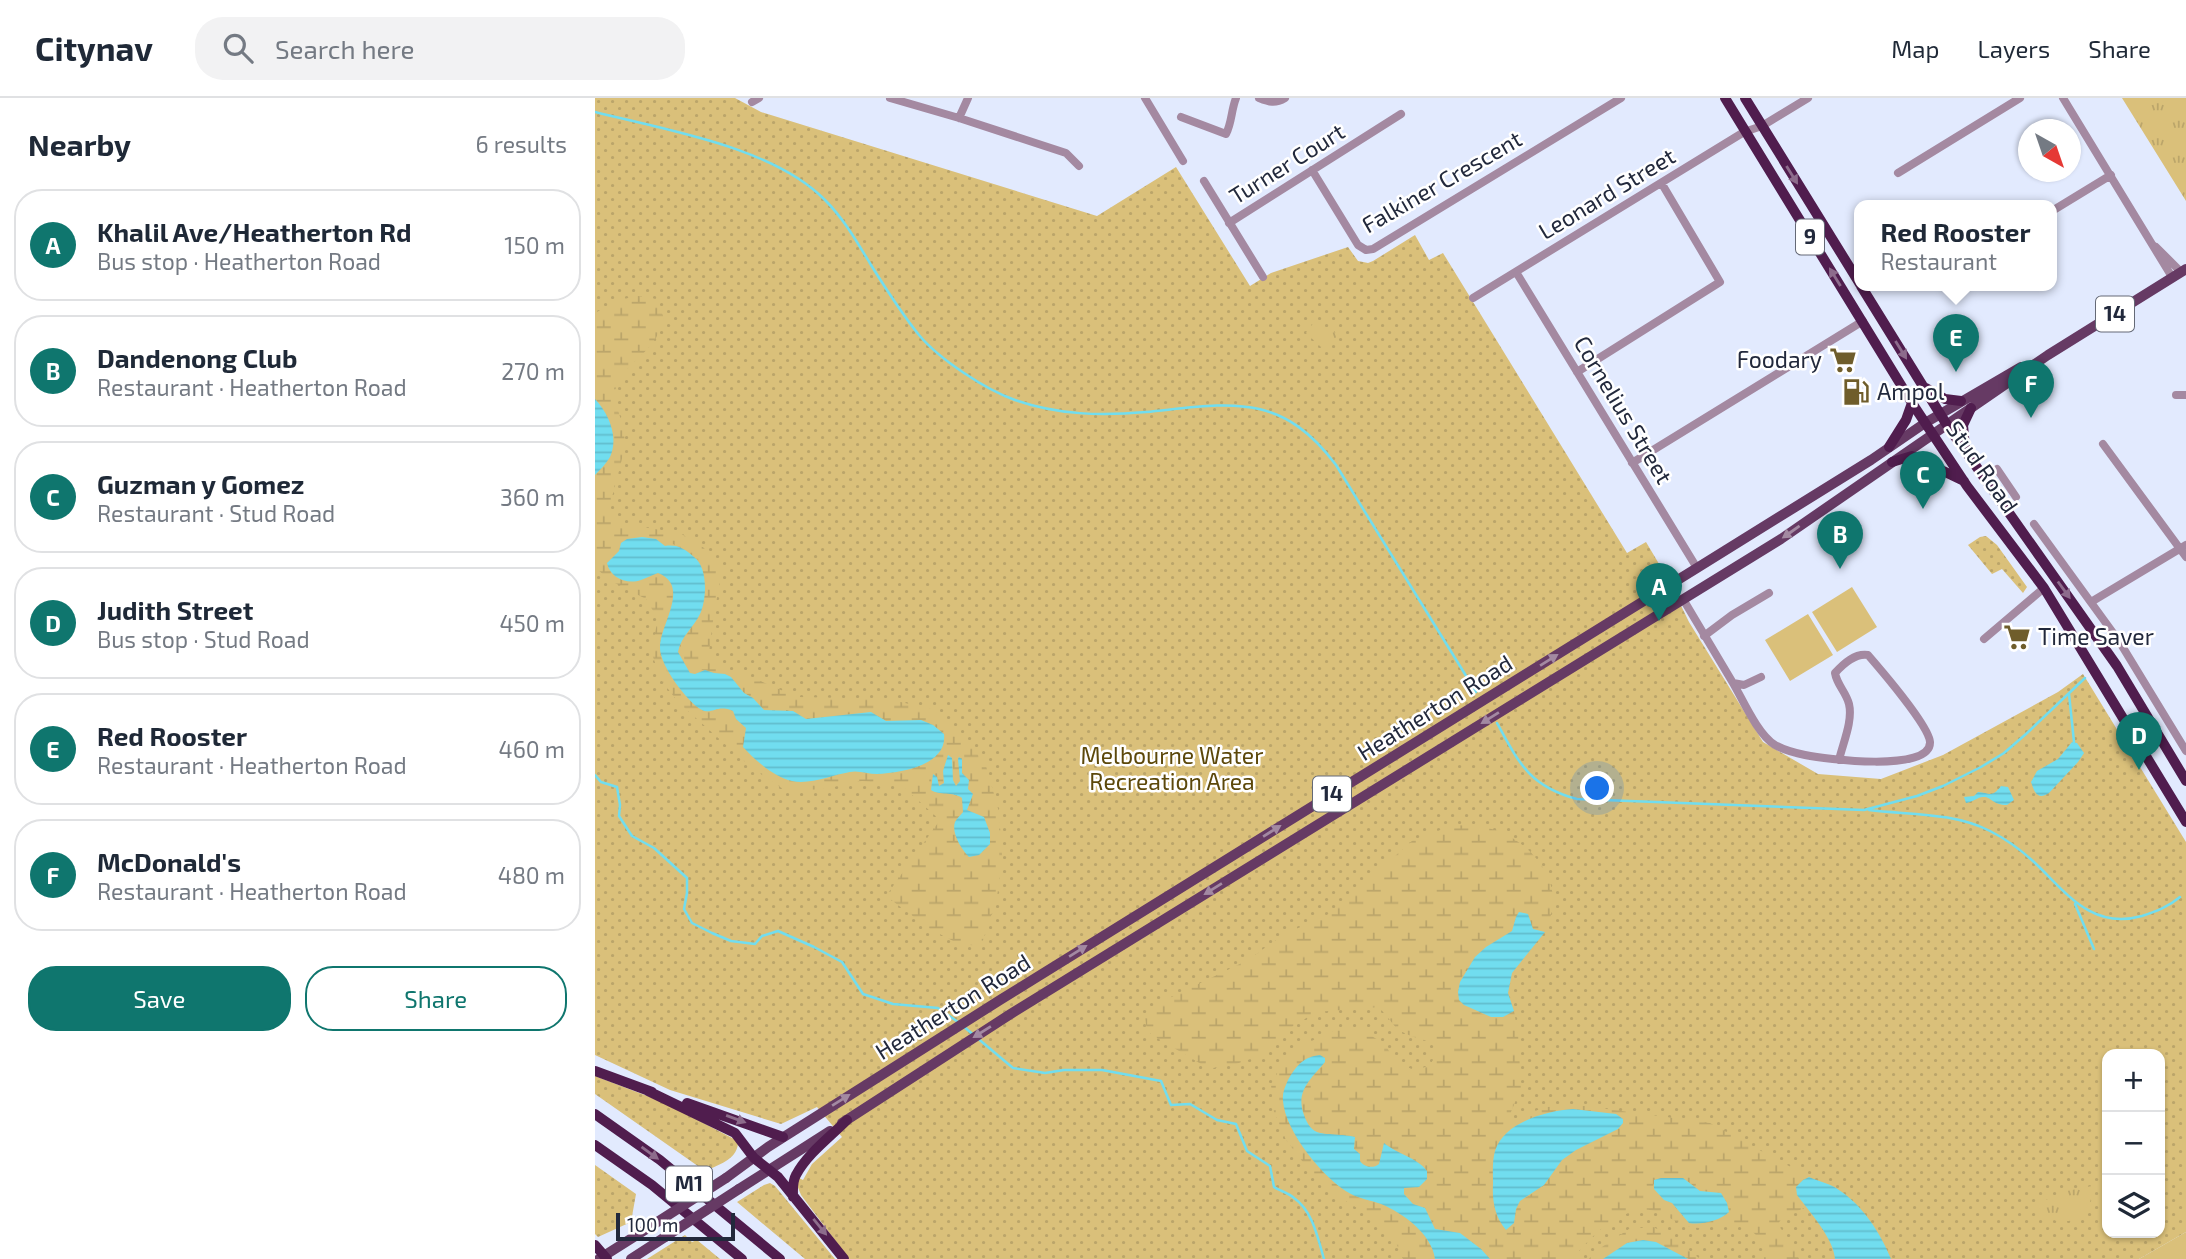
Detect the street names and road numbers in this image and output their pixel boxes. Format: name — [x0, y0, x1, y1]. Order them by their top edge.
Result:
street label: Turner Court — [1224, 117, 1349, 210]
street label: Falkiner Crescent — [1357, 124, 1527, 238]
street label: Leonard Street — [1533, 141, 1680, 245]
road number: 9 — [1796, 220, 1824, 254]
road number: 14 — [2096, 296, 2134, 332]
street label: Cornelius Street — [1569, 330, 1679, 489]
street label: Stud Road — [1941, 415, 2025, 518]
street label: Heatherton Road — [1352, 648, 1517, 766]
road number: 14 — [1313, 776, 1351, 812]
street label: Heatherton Road — [870, 947, 1035, 1065]
road number: M1 — [666, 1166, 712, 1202]

